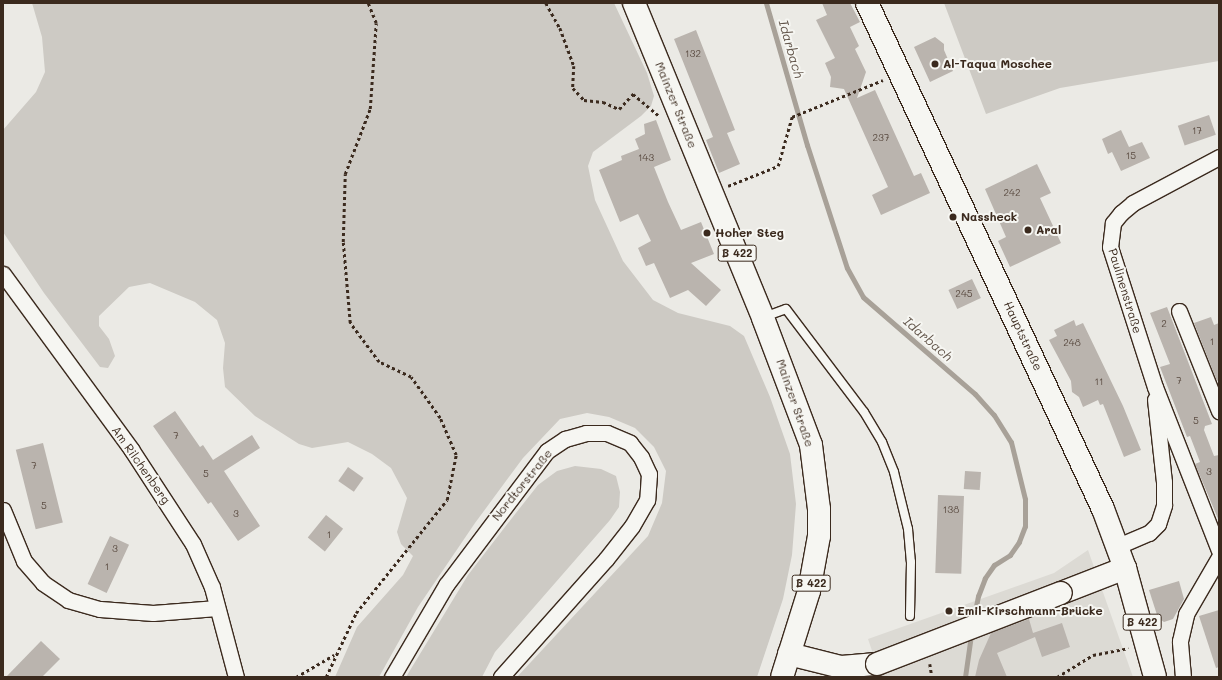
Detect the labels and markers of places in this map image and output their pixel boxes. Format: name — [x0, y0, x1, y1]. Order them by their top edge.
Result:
place label: Al-Taqua Moschee — [943, 57, 1052, 71]
marker: Al-Taqua Moschee — [930, 59, 940, 69]
place label: Nassheck — [961, 210, 1017, 224]
marker: Nassheck — [948, 212, 958, 222]
place label: Aral — [1036, 223, 1061, 237]
marker: Aral — [1023, 225, 1033, 235]
place label: Hoher Steg — [715, 226, 784, 240]
marker: Hoher Steg — [702, 228, 712, 238]
place label: Emil-Kirschmann-Brücke — [957, 604, 1103, 618]
marker: Emil-Kirschmann-Brücke — [944, 606, 954, 616]

